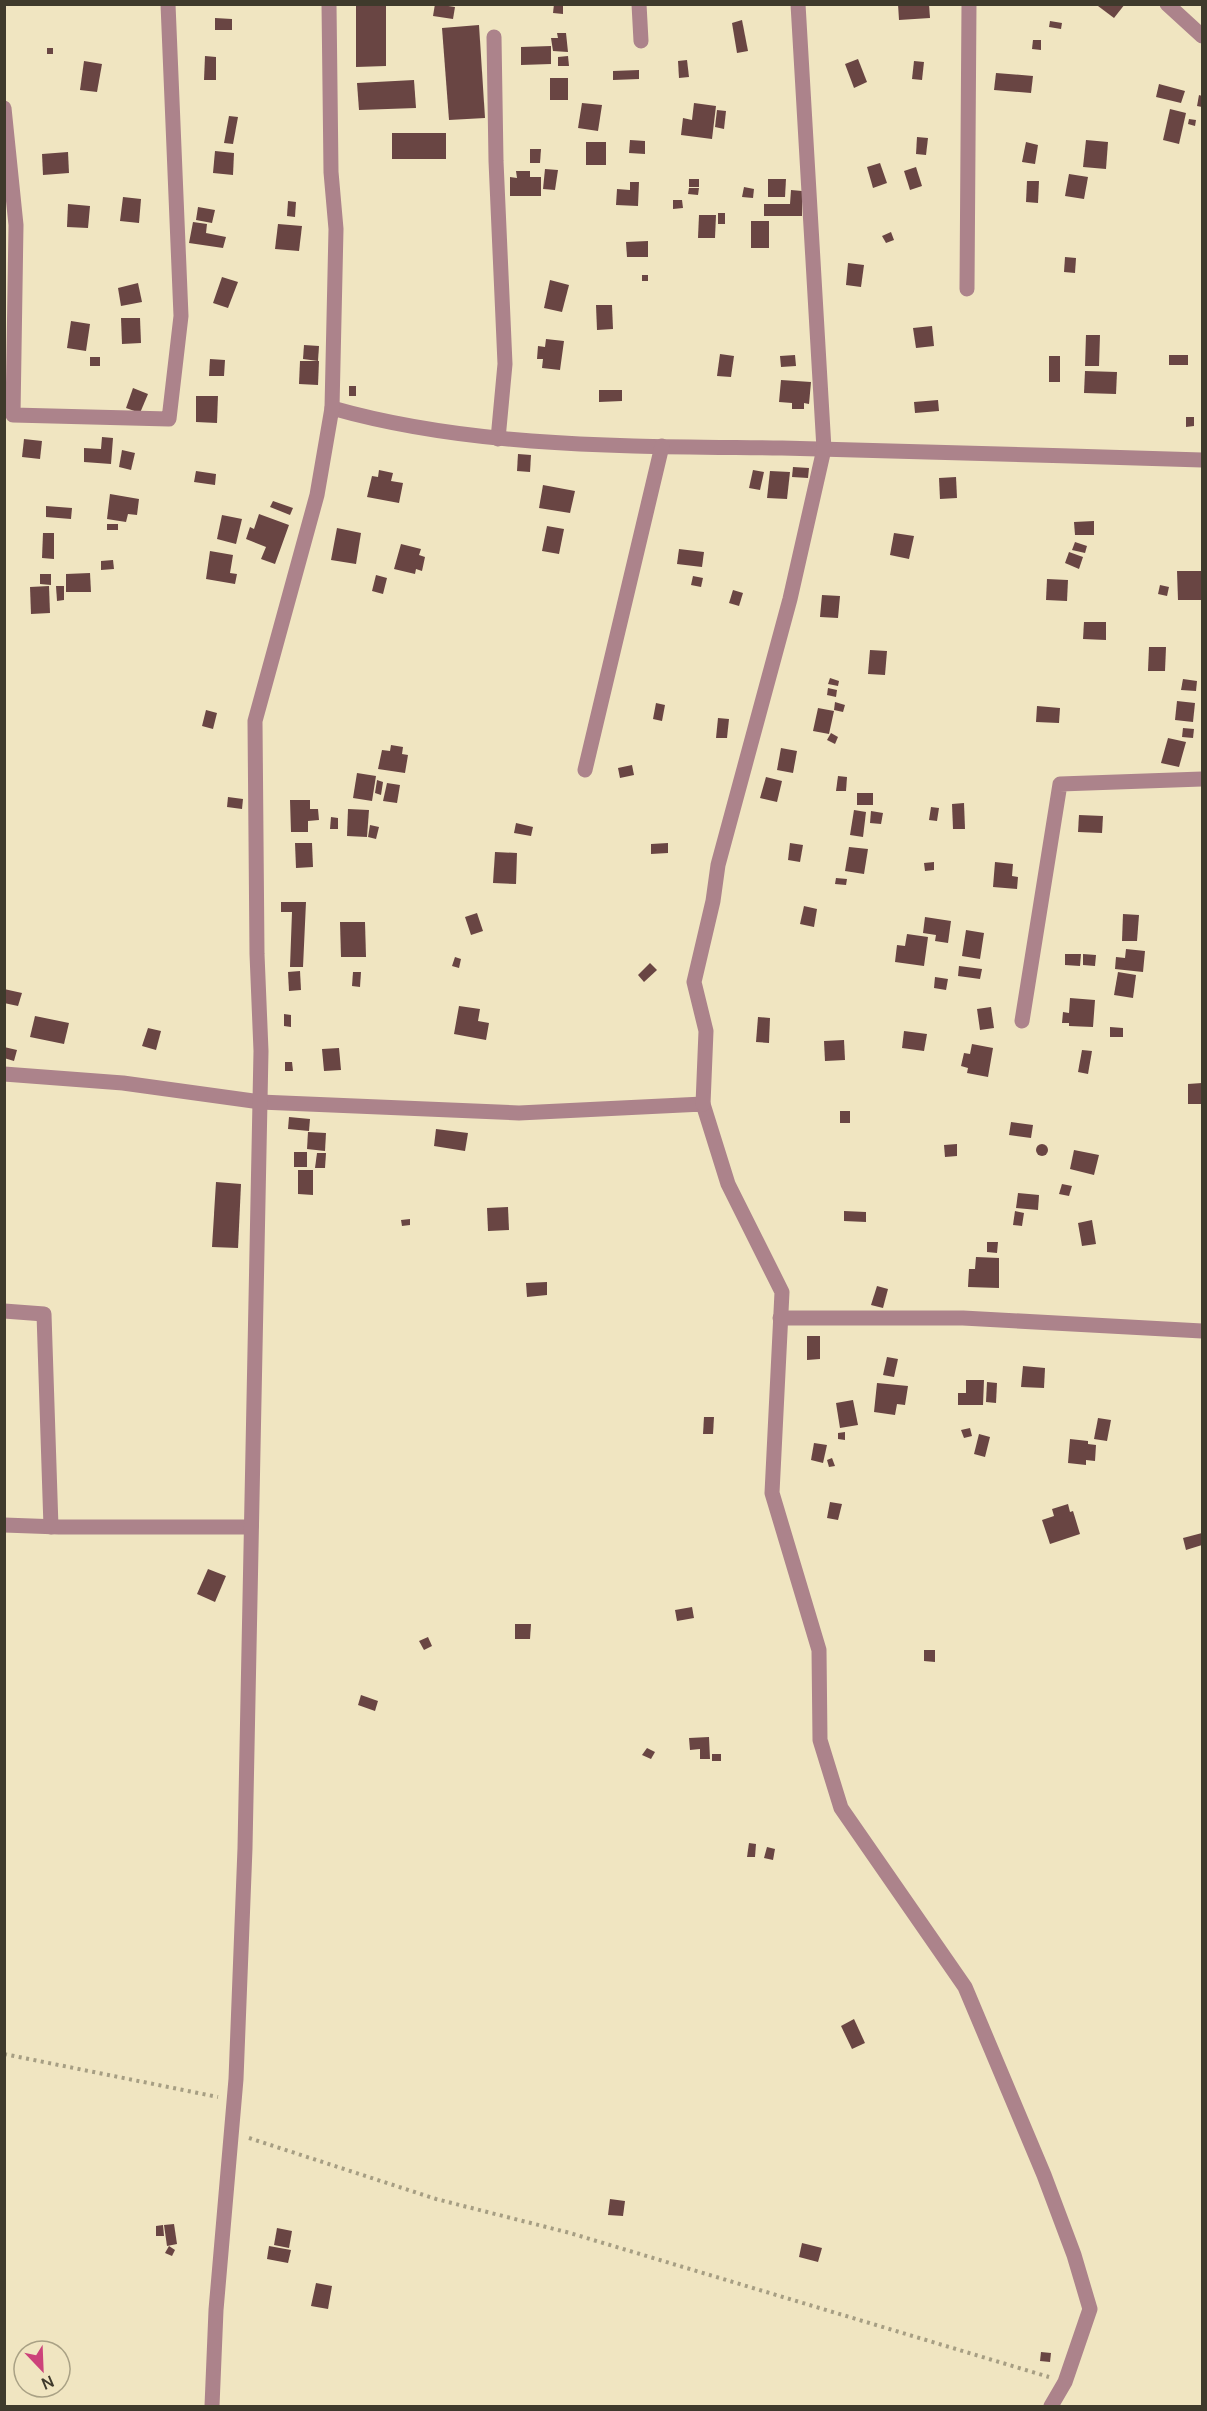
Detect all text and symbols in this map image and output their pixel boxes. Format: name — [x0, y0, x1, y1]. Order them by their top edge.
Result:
north arrow — [12, 2339, 72, 2399]
text: N — [38, 2370, 57, 2395]

